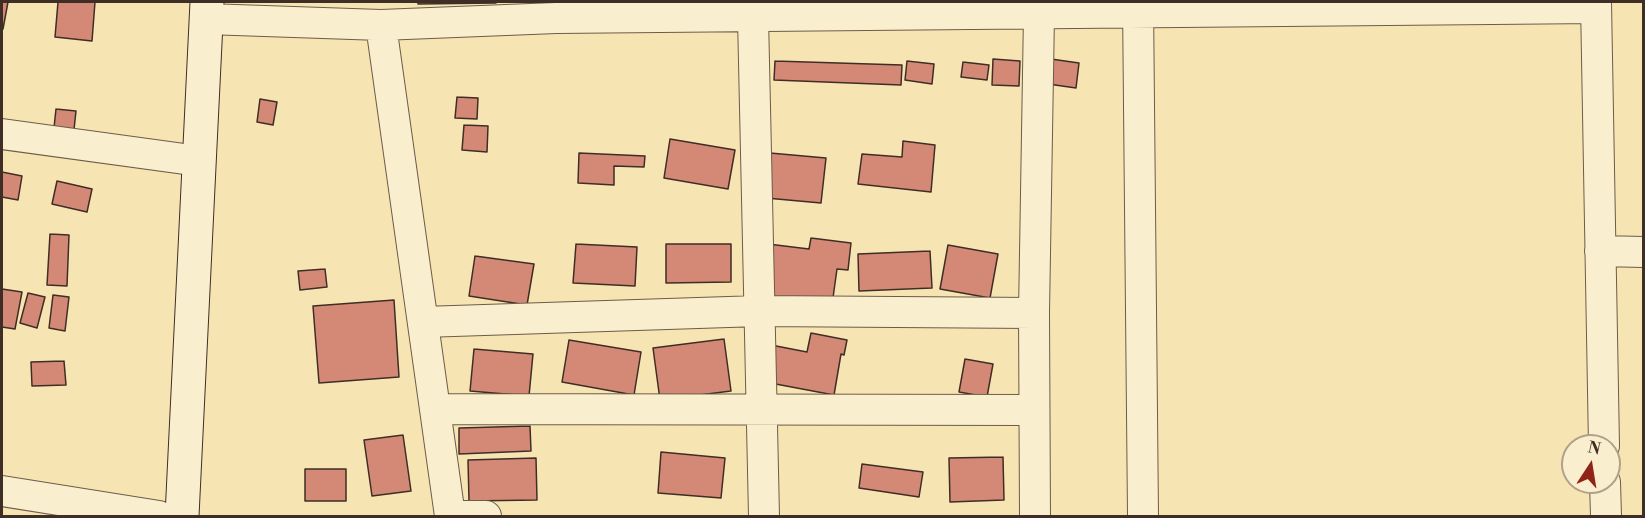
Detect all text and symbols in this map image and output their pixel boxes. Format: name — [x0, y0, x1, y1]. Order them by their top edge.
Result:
north arrow — [1561, 434, 1621, 494]
text: N — [1586, 437, 1603, 459]

